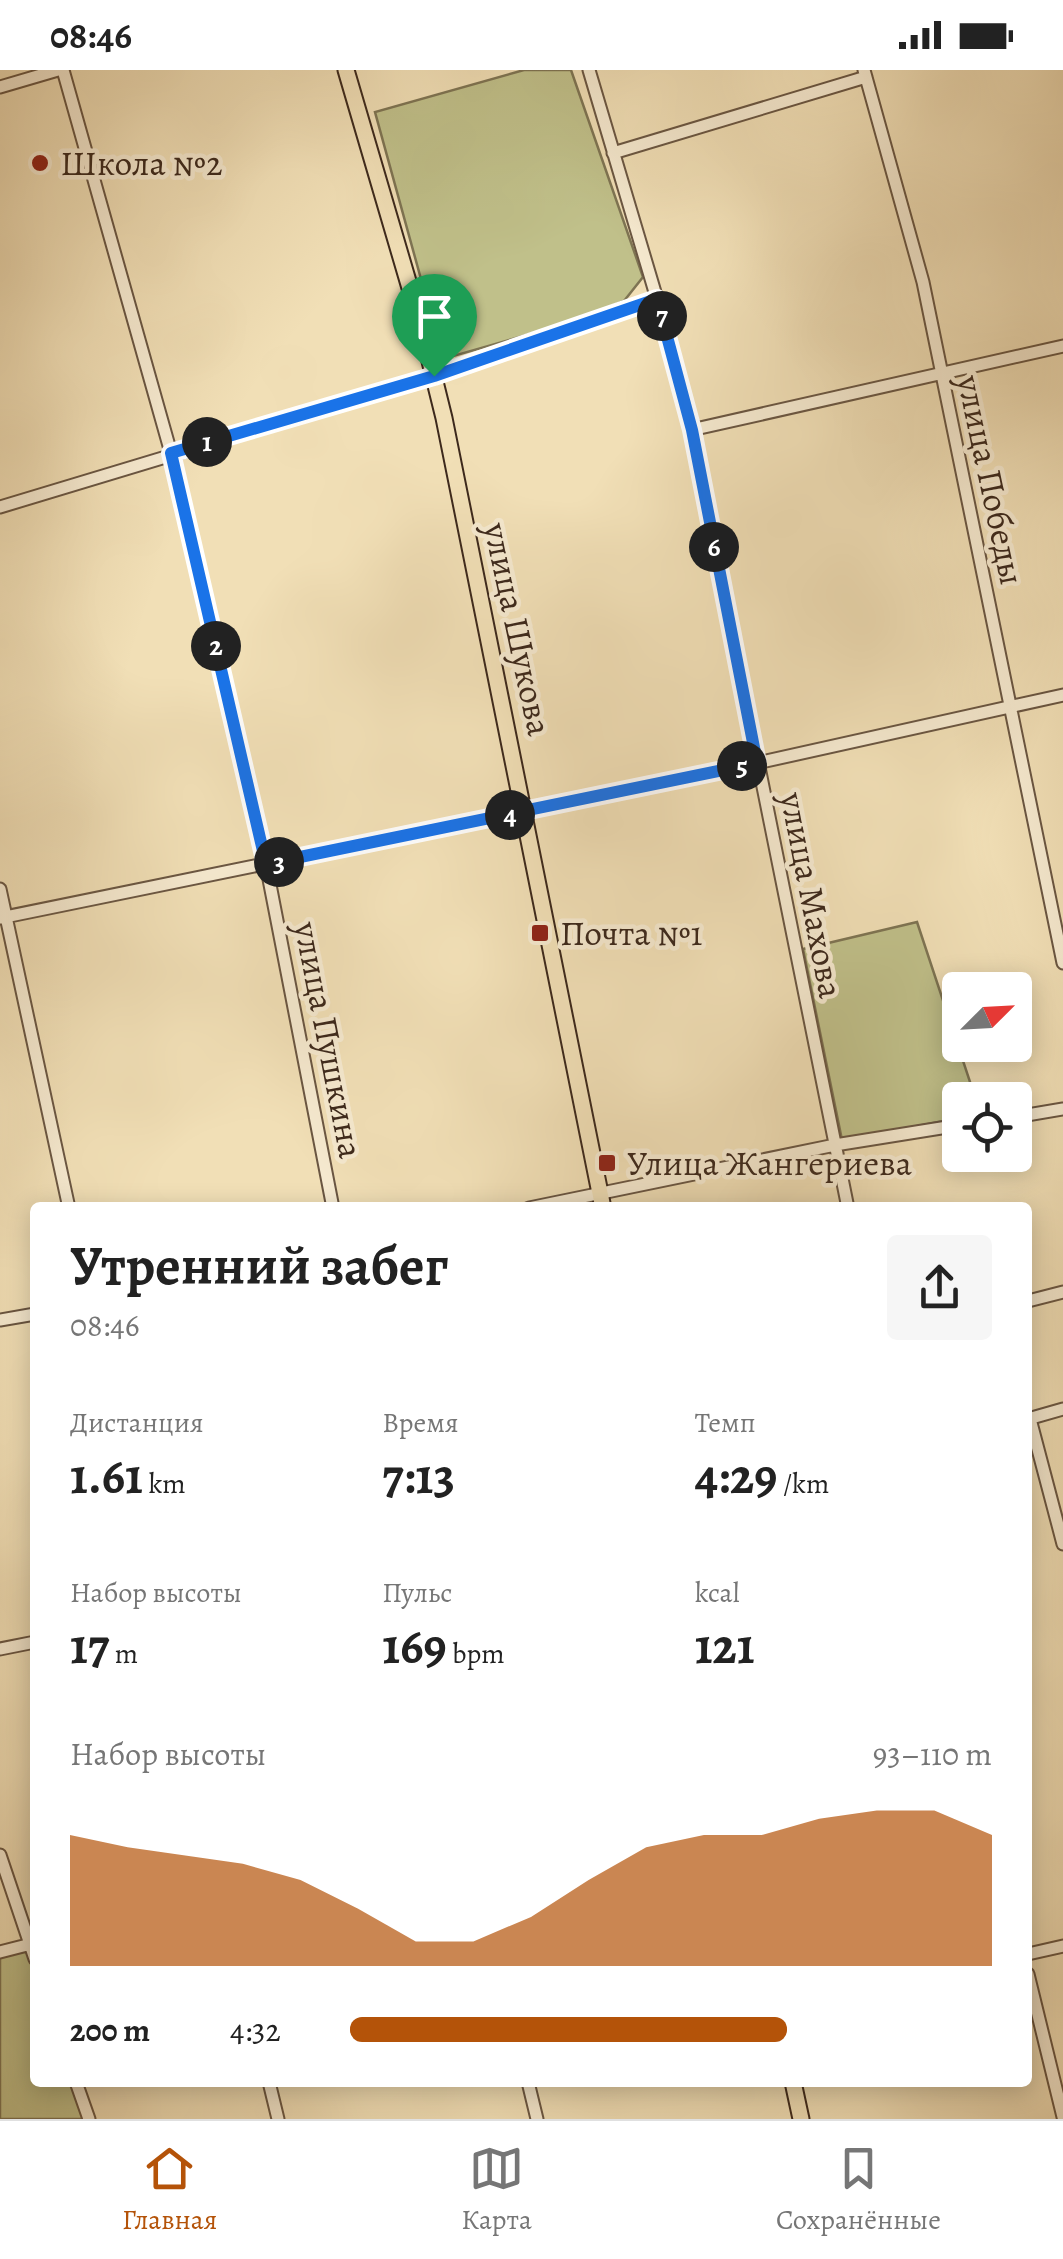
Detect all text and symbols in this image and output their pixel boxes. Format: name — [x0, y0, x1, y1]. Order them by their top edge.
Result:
text: 08:46 — [50, 9, 132, 61]
place label: Школа №2 — [60, 139, 223, 187]
marker: Школа №2 — [29, 152, 51, 174]
pin — [392, 274, 477, 377]
icon: arrive — [407, 289, 462, 344]
pin: 7 — [637, 291, 687, 341]
text: 7 — [656, 297, 668, 335]
street label: улица Победы — [945, 370, 1037, 589]
pin: 1 — [182, 417, 232, 467]
text: 1 — [202, 423, 212, 461]
street label: улица Шукова — [472, 517, 564, 740]
pin: 6 — [689, 522, 739, 572]
text: 6 — [707, 528, 721, 566]
pin: 2 — [191, 621, 241, 671]
text: 2 — [209, 627, 223, 665]
pin: 5 — [717, 741, 767, 791]
text: 5 — [736, 747, 748, 785]
street label: улица Махова — [768, 787, 855, 1002]
pin: 4 — [485, 790, 535, 840]
text: 4 — [503, 796, 517, 834]
pin: 3 — [254, 837, 304, 887]
text: 3 — [273, 843, 285, 881]
place label: Почта №1 — [560, 909, 703, 957]
street label: улица Пушкина — [282, 917, 375, 1162]
marker: Почта №1 — [529, 922, 551, 944]
north arrow — [942, 972, 1032, 1062]
map controls — [942, 972, 1032, 1172]
button: locate — [942, 1082, 1032, 1172]
place label: Улица Жангериева — [627, 1139, 912, 1187]
marker: Улица Жангериева — [596, 1152, 618, 1174]
text: Утренний забег — [70, 1228, 448, 1303]
button: share — [887, 1235, 992, 1340]
text: 08:46 — [70, 1303, 139, 1347]
text: Дистанция — [70, 1404, 204, 1442]
text: Время — [382, 1404, 459, 1442]
text: Темп — [695, 1404, 756, 1442]
text: 1.61 — [70, 1442, 143, 1510]
text: 7:13 — [382, 1442, 455, 1510]
text: 4:29 — [695, 1442, 777, 1510]
text: km — [143, 1465, 186, 1503]
text: /km — [777, 1465, 829, 1503]
text: Набор высоты — [70, 1574, 242, 1612]
text: Пульс — [382, 1574, 452, 1612]
text: kcal — [695, 1574, 740, 1612]
text: 17 — [70, 1612, 109, 1680]
text: 169 — [382, 1612, 447, 1680]
text: 121 — [695, 1612, 755, 1680]
text: m — [109, 1635, 138, 1673]
text: bpm — [447, 1635, 505, 1673]
text: Набор высоты — [70, 1732, 266, 1776]
text: 93–110 m — [873, 1732, 992, 1776]
text: 200 m — [70, 2008, 150, 2052]
text: 4:32 — [230, 2008, 281, 2052]
tab: Главная — [122, 2141, 217, 2239]
tab: Карта — [461, 2141, 532, 2239]
tab: Сохранённые — [776, 2141, 941, 2239]

